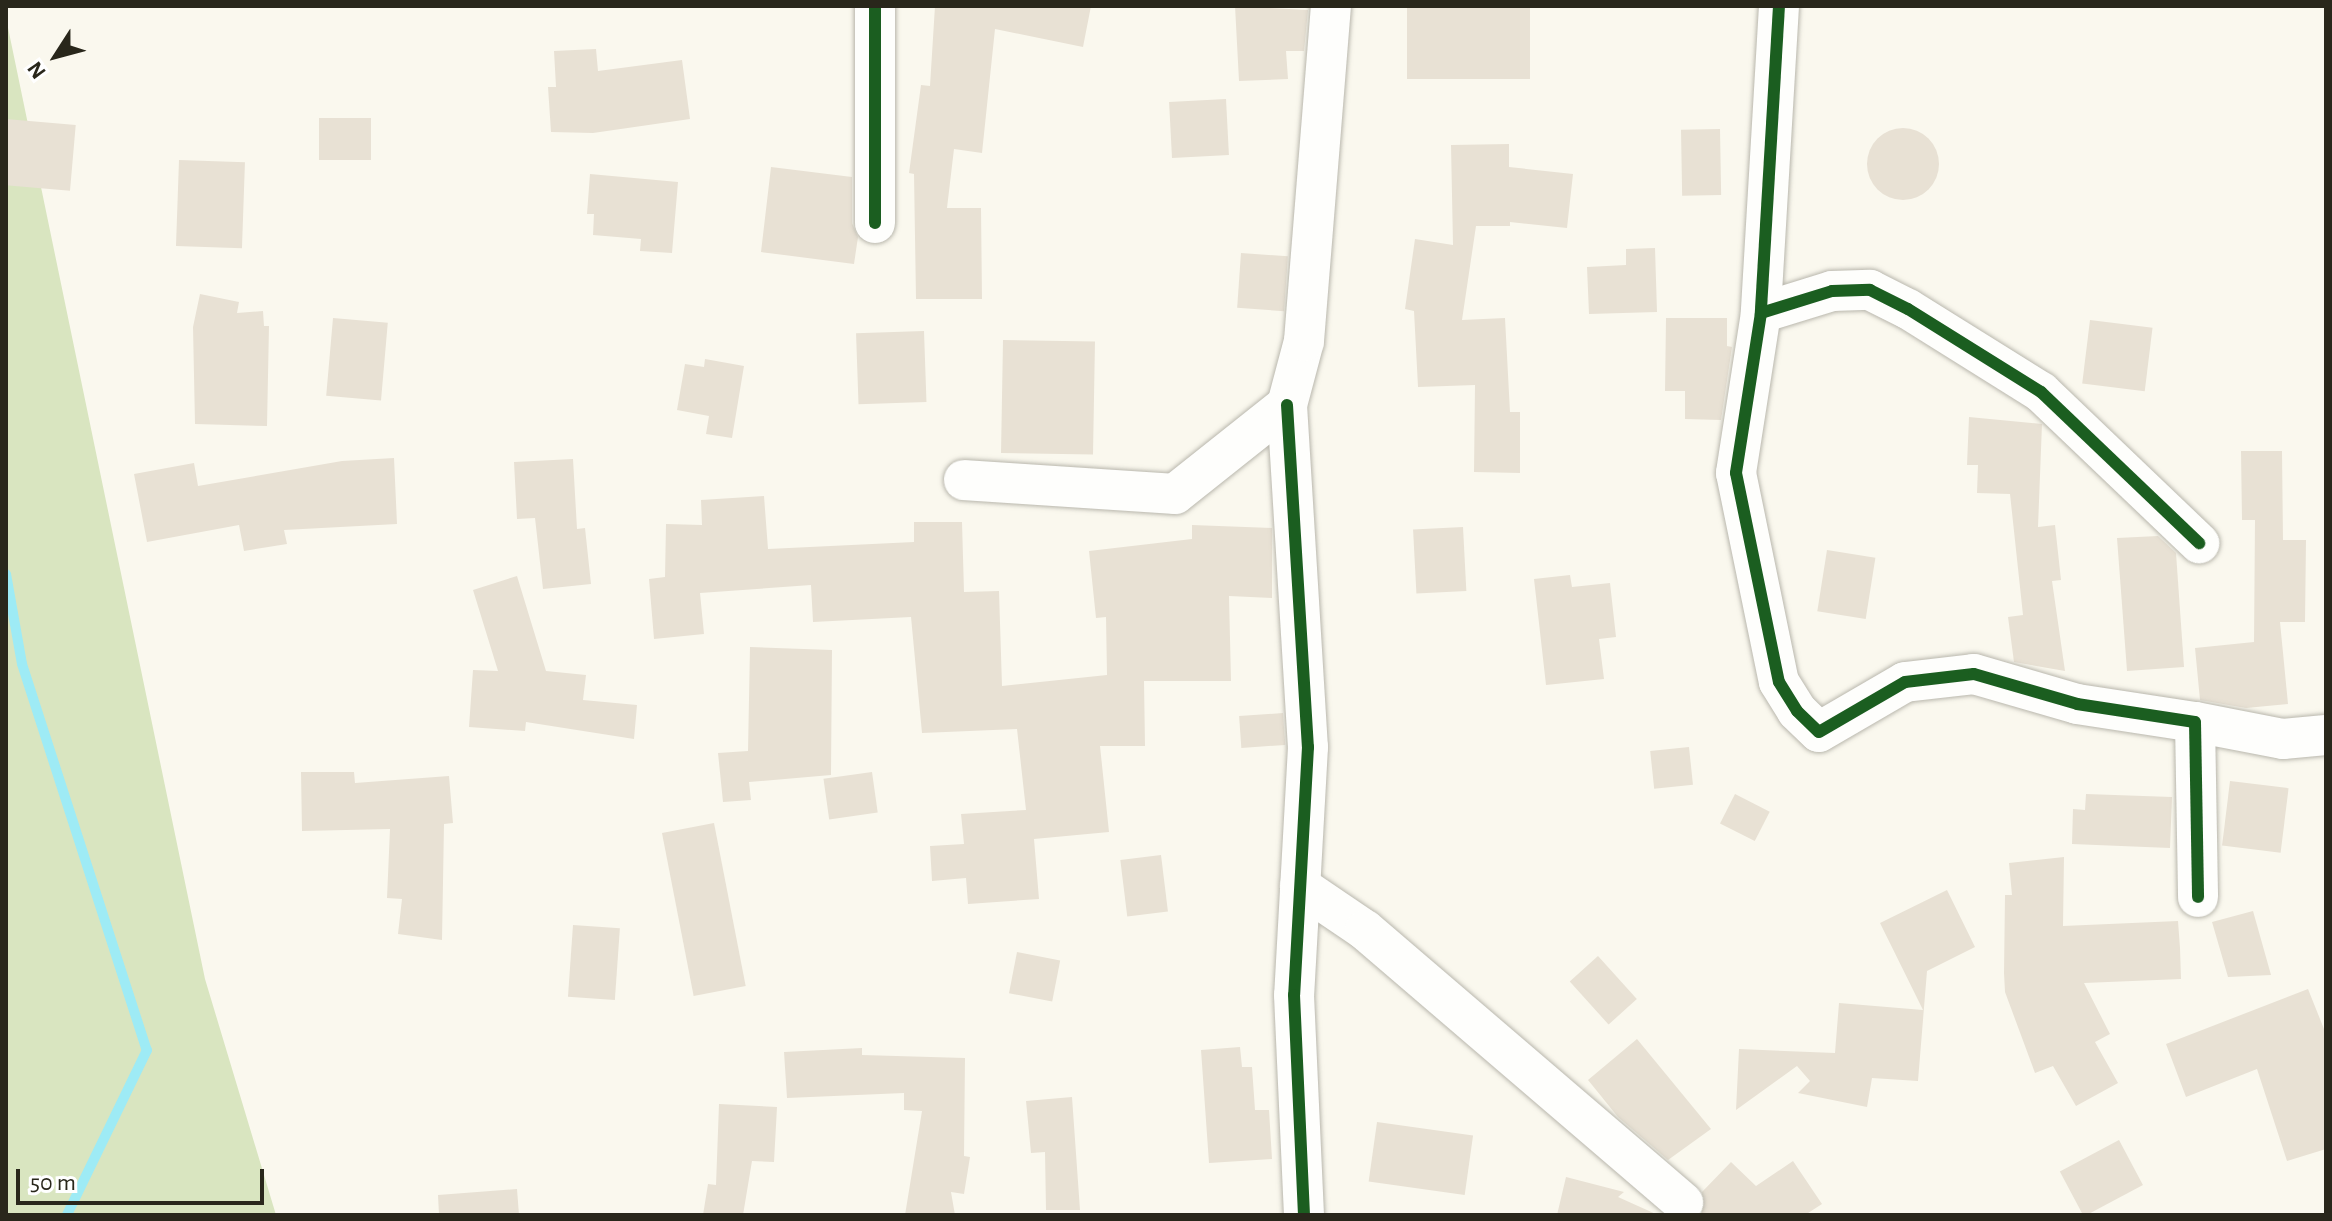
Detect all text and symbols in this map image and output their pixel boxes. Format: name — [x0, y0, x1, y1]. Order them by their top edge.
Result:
north arrow — [16, 16, 96, 96]
text: N — [23, 57, 50, 83]
scale bar — [20, 1153, 268, 1203]
text: 50 m — [30, 1171, 76, 1195]

